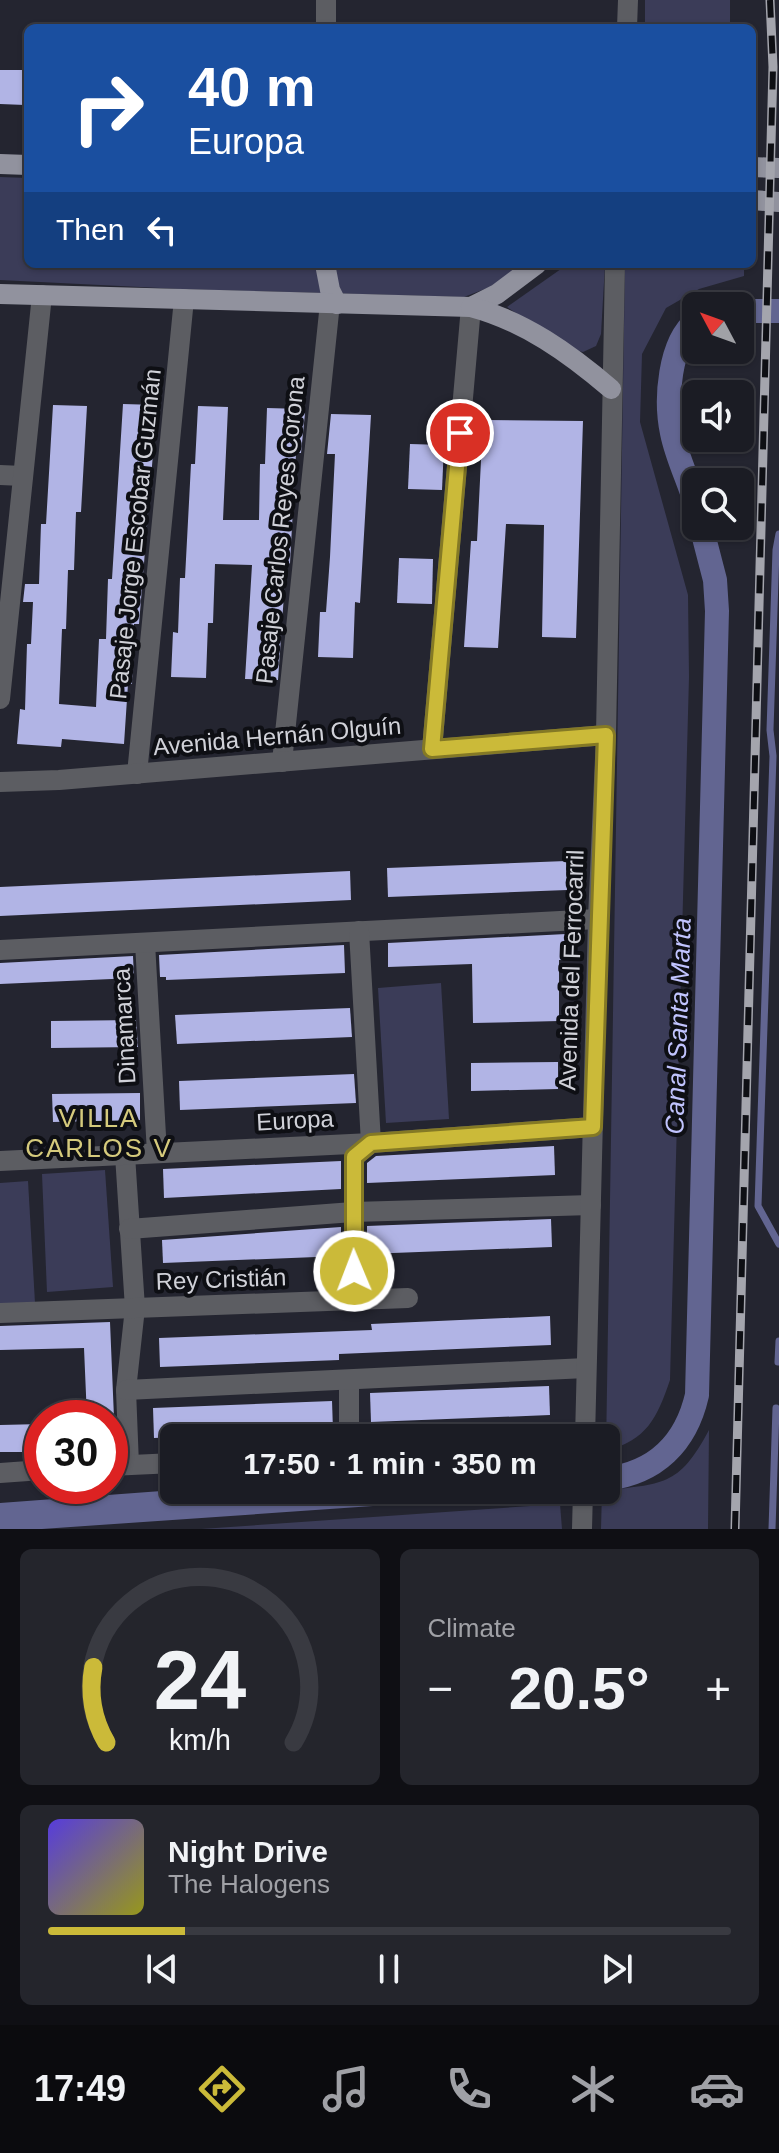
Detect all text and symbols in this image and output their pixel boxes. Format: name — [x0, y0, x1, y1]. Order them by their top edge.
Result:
text: 40 m — [188, 55, 316, 118]
icon: right — [56, 56, 160, 160]
text: Europa — [188, 121, 304, 162]
icon: left — [140, 208, 184, 252]
text: Then — [56, 213, 124, 246]
north arrow — [682, 292, 754, 364]
map controls — [682, 292, 754, 540]
street label: Pasaje Jorge Escobar Guzmán — [104, 367, 166, 701]
street label: Pasaje Carlos Reyes Corona — [250, 374, 310, 685]
button: sound — [682, 380, 754, 452]
pin — [426, 399, 494, 467]
icon: arrive — [438, 411, 482, 455]
button: search — [682, 468, 754, 540]
street label: Avenida Hernán Olguín — [152, 712, 402, 760]
street label: Avenida del Ferrocarril — [553, 849, 589, 1091]
water label: Canal Santa Marta — [659, 917, 697, 1135]
street label: Dinamarca — [107, 967, 141, 1085]
district label: VILLA CARLOS V — [25, 1103, 173, 1163]
street label: Europa — [256, 1104, 335, 1136]
position arrow — [312, 1229, 396, 1313]
street label: Rey Cristián — [155, 1263, 287, 1295]
speed limit sign: 30 — [24, 1400, 128, 1504]
text: 17:50 · 1 min · 350 m — [243, 1447, 537, 1480]
text: Climate — [428, 1613, 516, 1643]
text: 24 — [153, 1634, 246, 1727]
text: 20.5° — [509, 1655, 650, 1722]
text: − — [428, 1664, 453, 1713]
text: + — [705, 1664, 731, 1713]
text: km/h — [169, 1724, 231, 1756]
text: Night Drive — [168, 1835, 328, 1868]
text: The Halogens — [168, 1869, 330, 1899]
icon: previous — [140, 1947, 184, 1991]
icon: pause — [367, 1947, 411, 1991]
icon: next — [595, 1947, 639, 1991]
icon: directions — [194, 2061, 250, 2117]
icon: music — [318, 2061, 374, 2117]
icon: phone — [441, 2061, 497, 2117]
icon: climate — [565, 2061, 621, 2117]
icon: car — [689, 2061, 745, 2117]
text: 17:49 — [34, 2068, 126, 2109]

